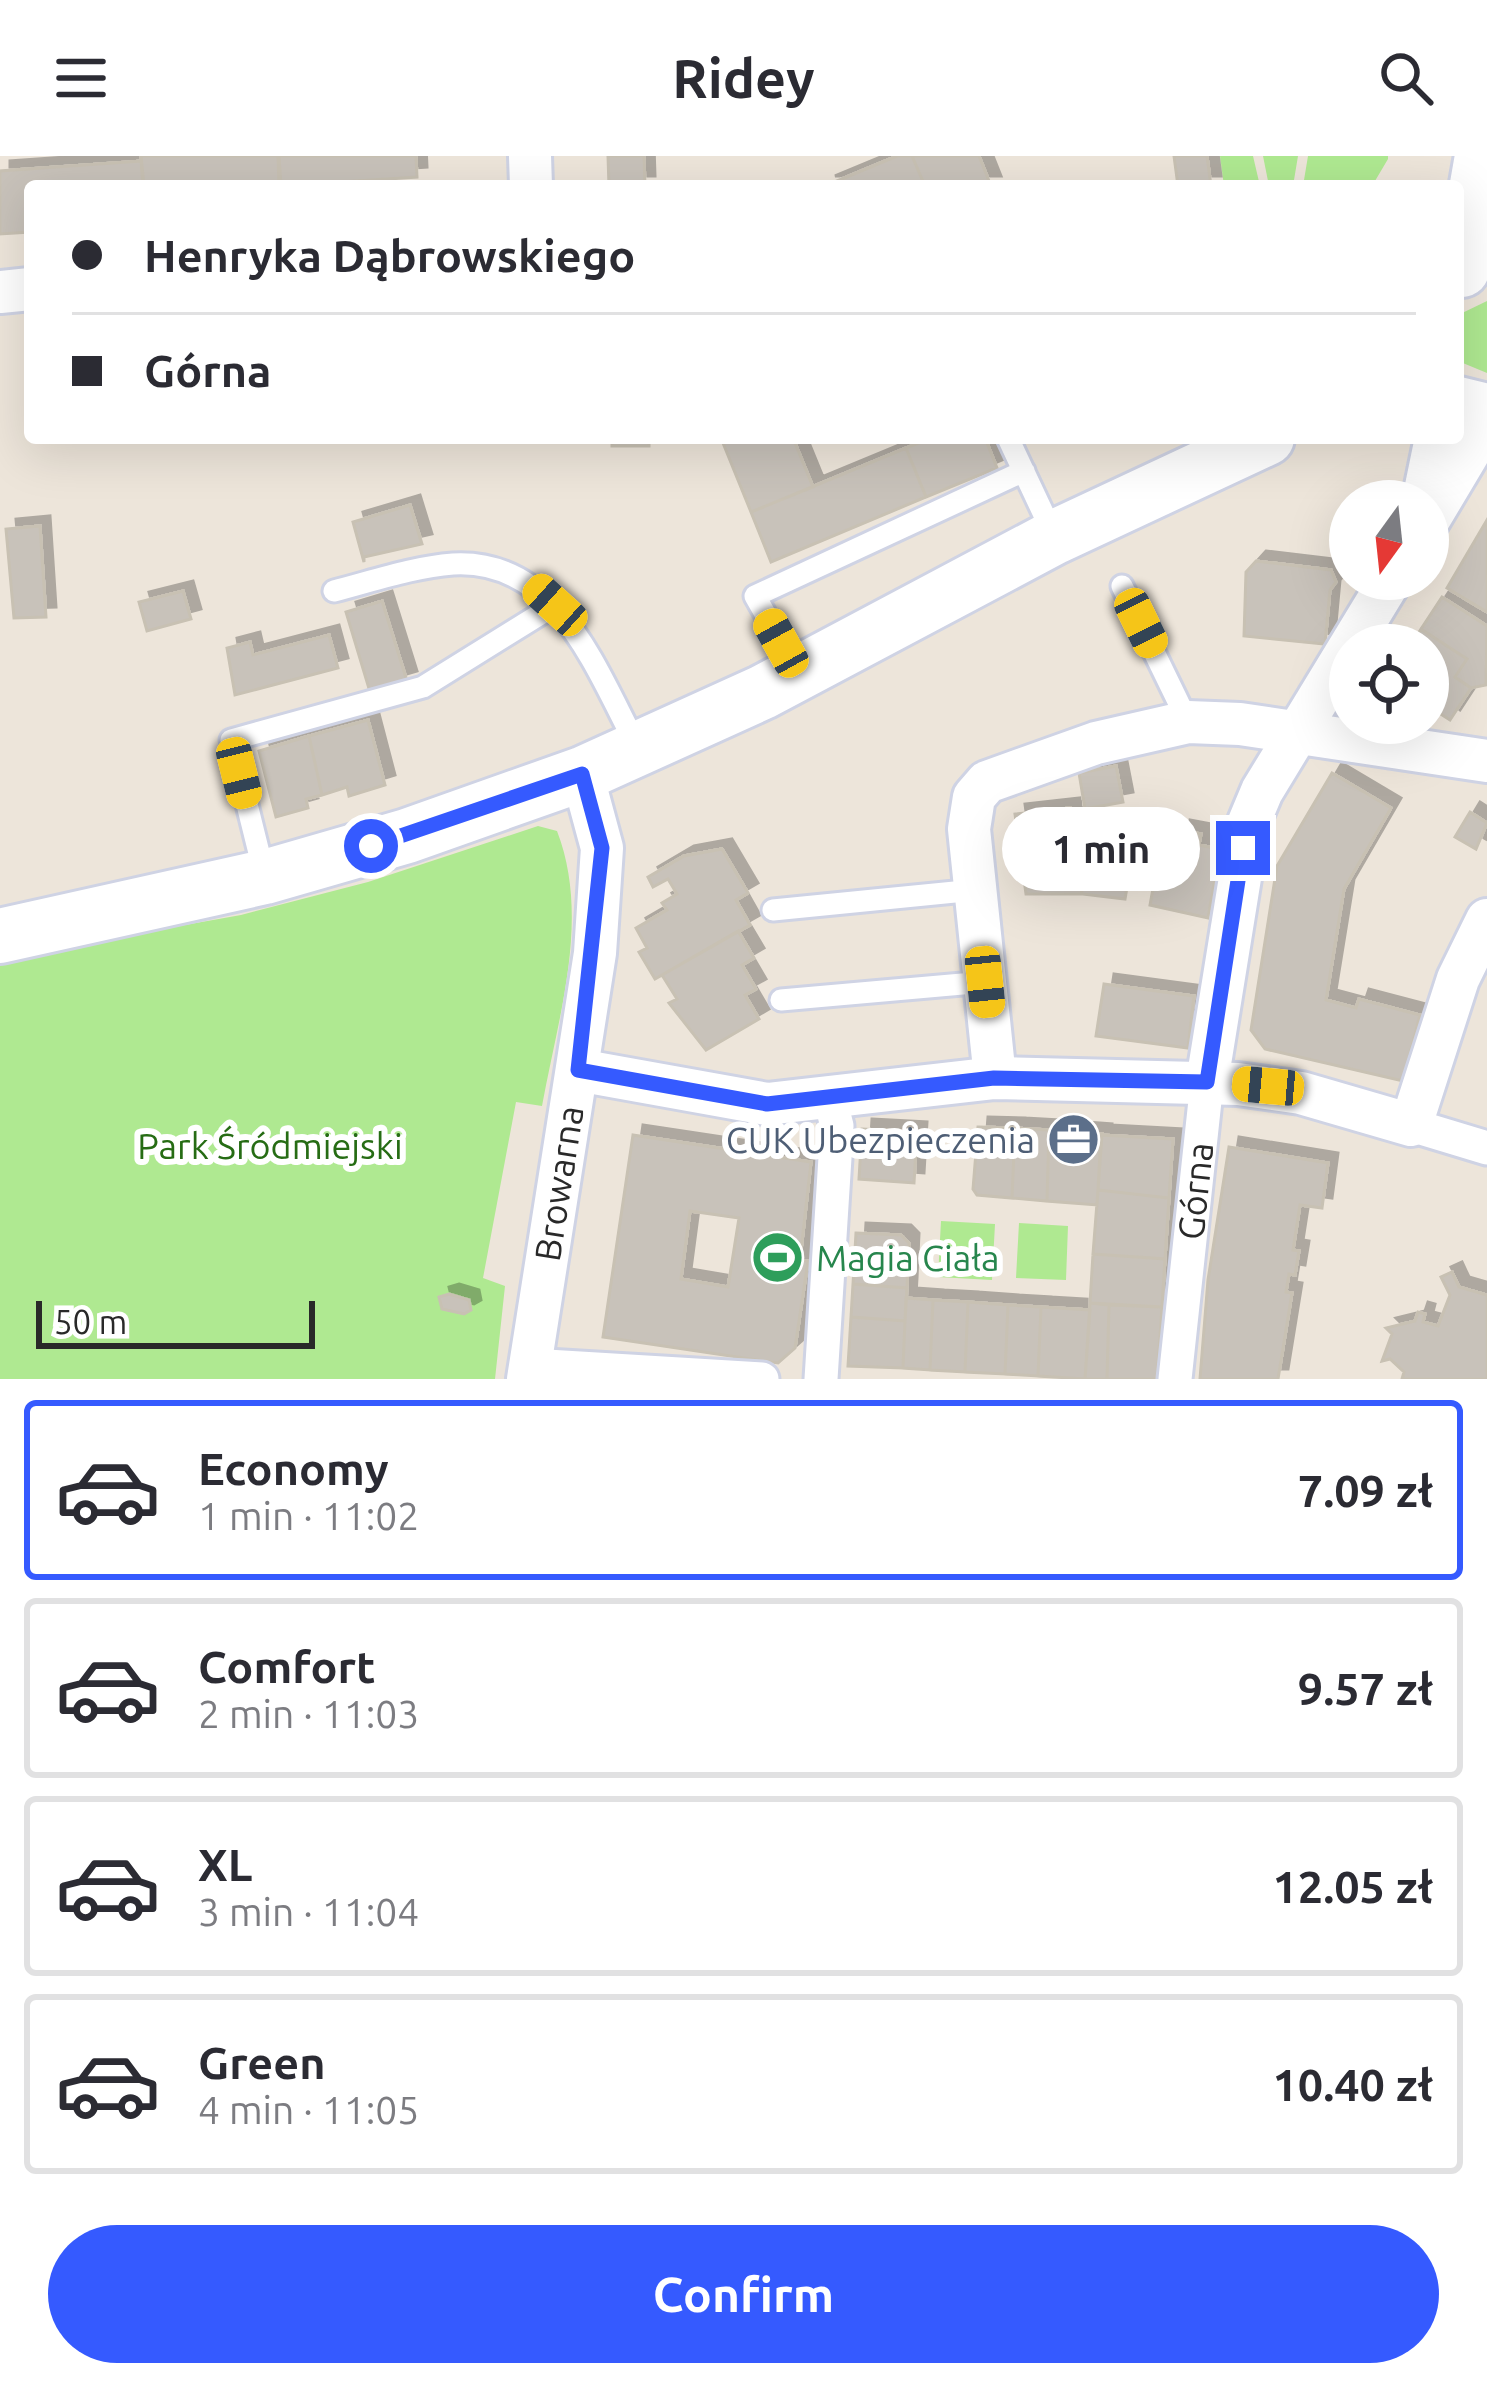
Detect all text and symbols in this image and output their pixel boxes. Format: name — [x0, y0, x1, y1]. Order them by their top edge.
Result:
icon: menu — [48, 45, 114, 111]
icon: search — [1373, 45, 1439, 111]
text: Ridey — [672, 48, 815, 108]
text: Henryka Dąbrowskiego — [144, 230, 635, 281]
text: Górna — [144, 345, 272, 396]
north arrow — [1329, 480, 1449, 600]
map controls — [1329, 480, 1449, 744]
car — [516, 568, 594, 642]
car — [1109, 583, 1173, 663]
car — [748, 603, 814, 683]
button: locate — [1329, 624, 1449, 744]
car — [213, 734, 265, 812]
callout: 1 min — [1003, 806, 1201, 890]
route start — [344, 819, 398, 873]
route end — [1216, 821, 1270, 875]
text: 1 min — [1052, 827, 1150, 870]
car — [963, 944, 1007, 1020]
car — [1231, 1065, 1305, 1107]
street label: Browarna — [526, 1103, 591, 1264]
office icon: CUK Ubezpieczenia — [1046, 1112, 1102, 1168]
place label: CUK Ubezpieczenia — [726, 1119, 1035, 1160]
park label: Park Śródmiejski — [137, 1125, 403, 1166]
street label: Górna — [1169, 1140, 1220, 1242]
sports icon: Magia Ciała — [749, 1230, 805, 1286]
place label: Magia Ciała — [816, 1237, 1000, 1278]
scale bar — [36, 1295, 315, 1348]
text: 50 m — [54, 1303, 127, 1340]
icon: car — [54, 1436, 162, 1544]
text: Economy — [198, 1443, 389, 1494]
text: 7.09 zł — [1298, 1465, 1433, 1516]
text: 1 min · 11:02 — [198, 1494, 419, 1537]
icon: car — [54, 1634, 162, 1742]
text: Comfort — [198, 1641, 375, 1692]
text: 9.57 zł — [1298, 1663, 1433, 1714]
text: 2 min · 11:03 — [198, 1692, 419, 1735]
icon: car — [54, 1832, 162, 1940]
text: XL — [198, 1839, 252, 1890]
text: 12.05 zł — [1272, 1861, 1433, 1912]
text: 3 min · 11:04 — [198, 1890, 419, 1933]
icon: car — [54, 2030, 162, 2138]
text: Green — [198, 2037, 325, 2088]
text: 10.40 zł — [1272, 2059, 1433, 2110]
text: 4 min · 11:05 — [198, 2088, 419, 2131]
button: Confirm — [48, 2225, 1439, 2363]

